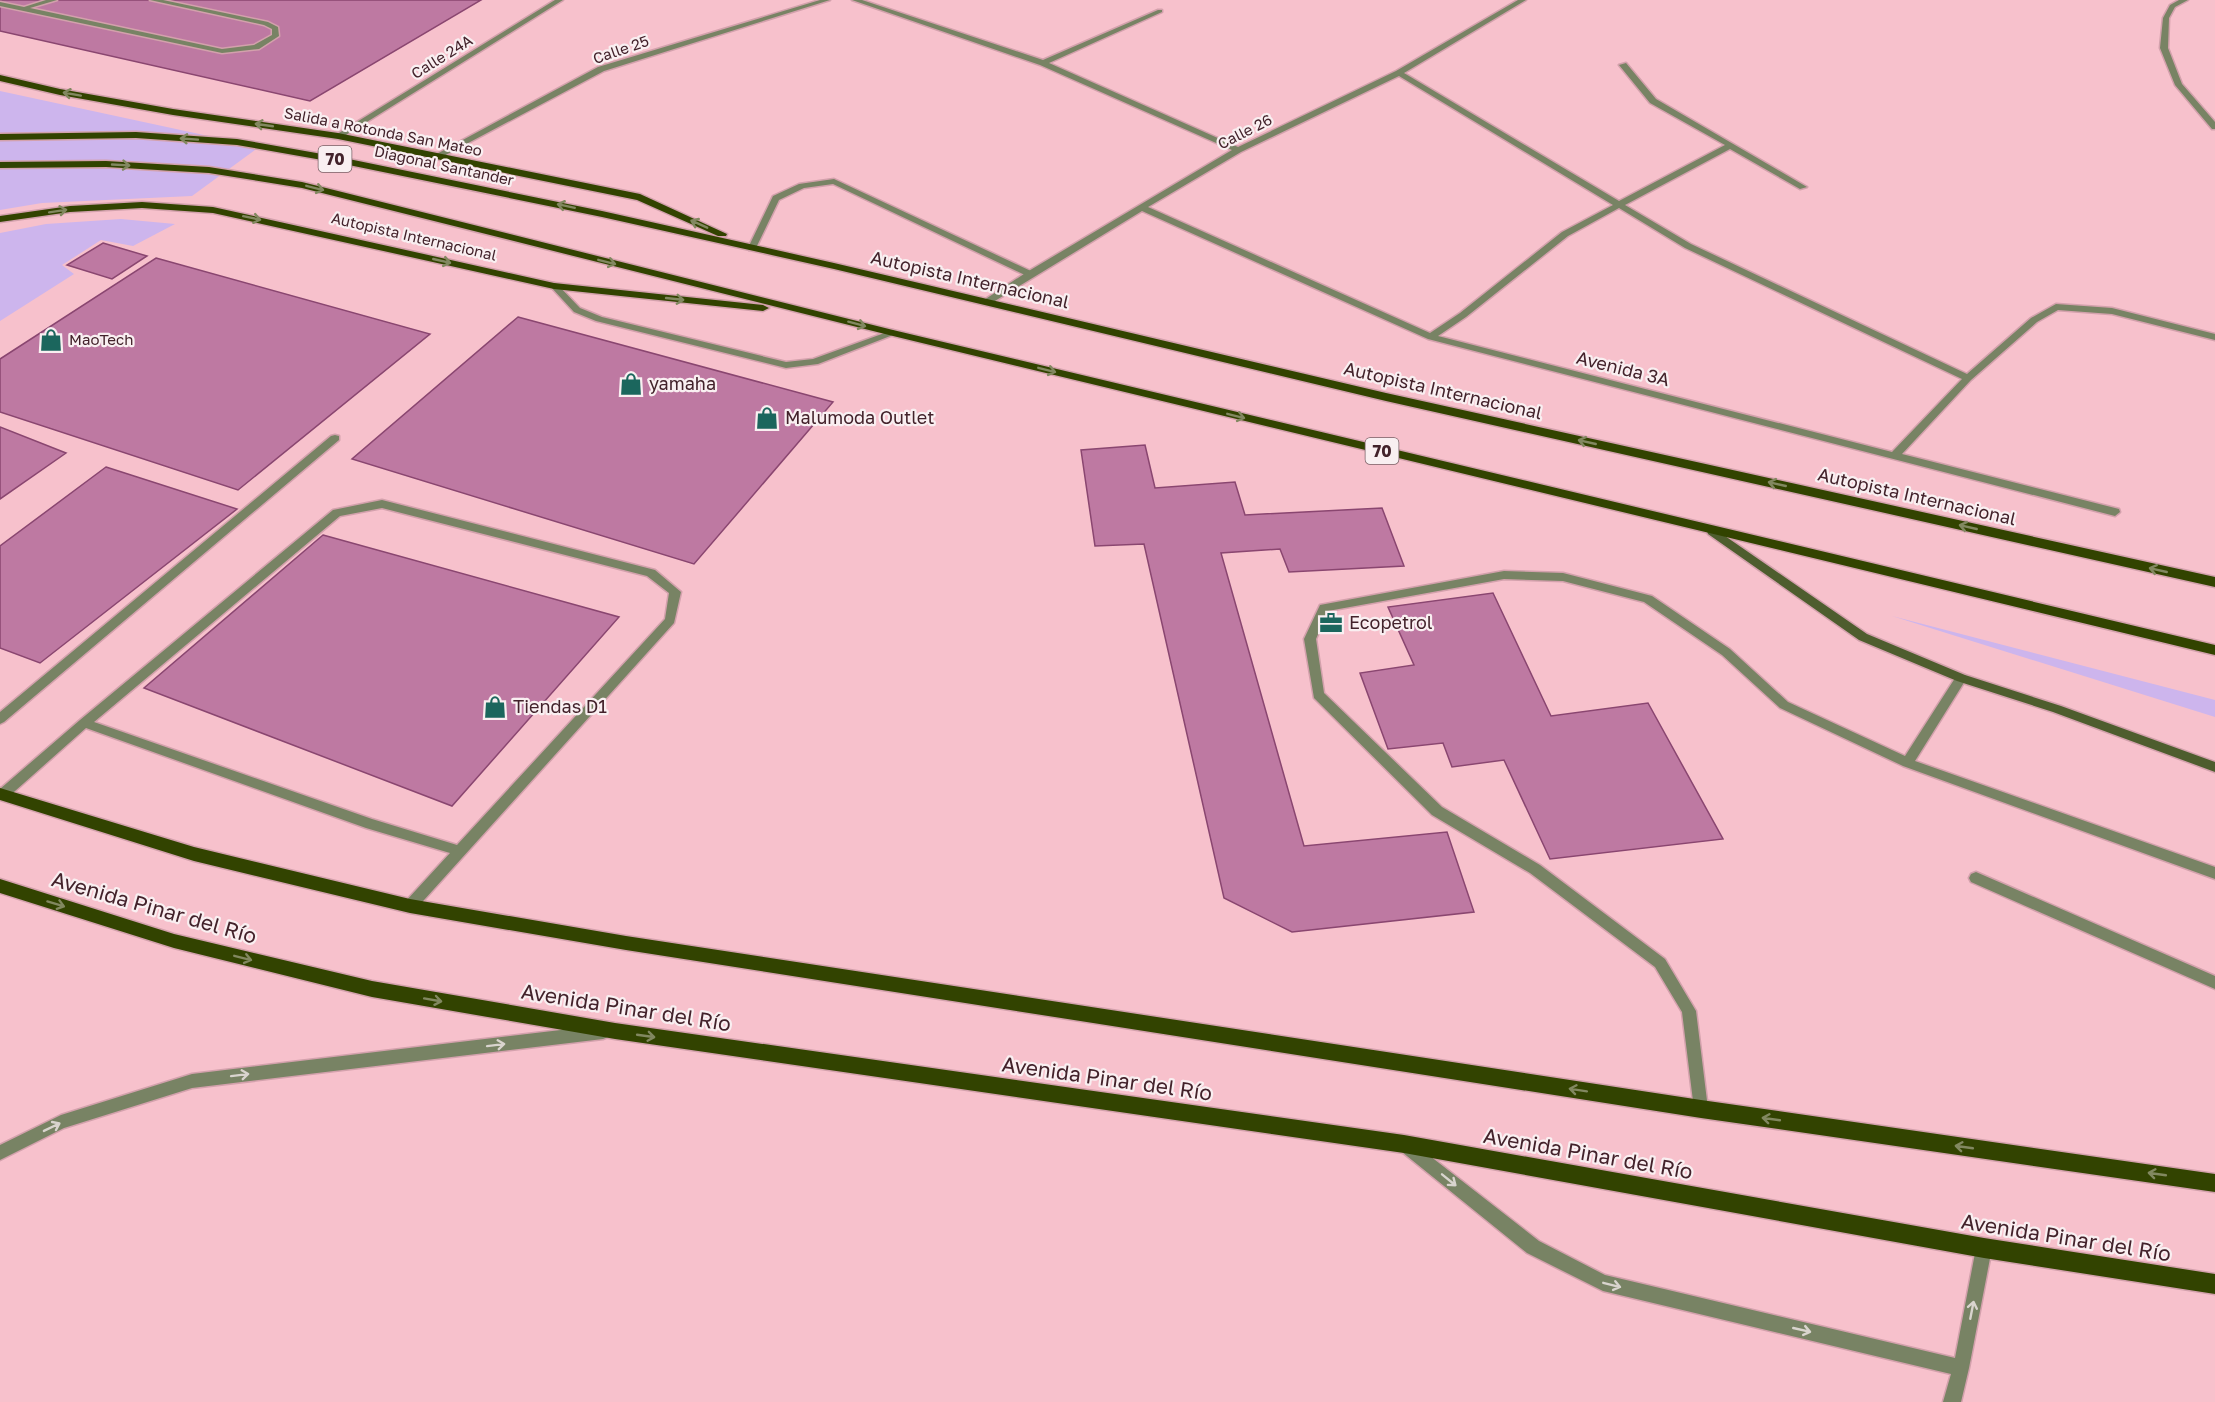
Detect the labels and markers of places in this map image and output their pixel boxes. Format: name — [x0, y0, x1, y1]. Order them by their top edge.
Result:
shop icon: MaoTech — [38, 327, 64, 353]
place label: MaoTech — [69, 330, 133, 348]
shop icon: yamaha — [618, 371, 644, 397]
place label: yamaha — [649, 372, 716, 394]
shop icon: Malumoda Outlet — [754, 405, 780, 431]
place label: Malumoda Outlet — [785, 406, 934, 428]
office icon: Ecopetrol — [1318, 610, 1344, 636]
place label: Ecopetrol — [1349, 611, 1433, 633]
shop icon: Tiendas D1 — [482, 694, 508, 720]
place label: Tiendas D1 — [513, 695, 607, 717]

